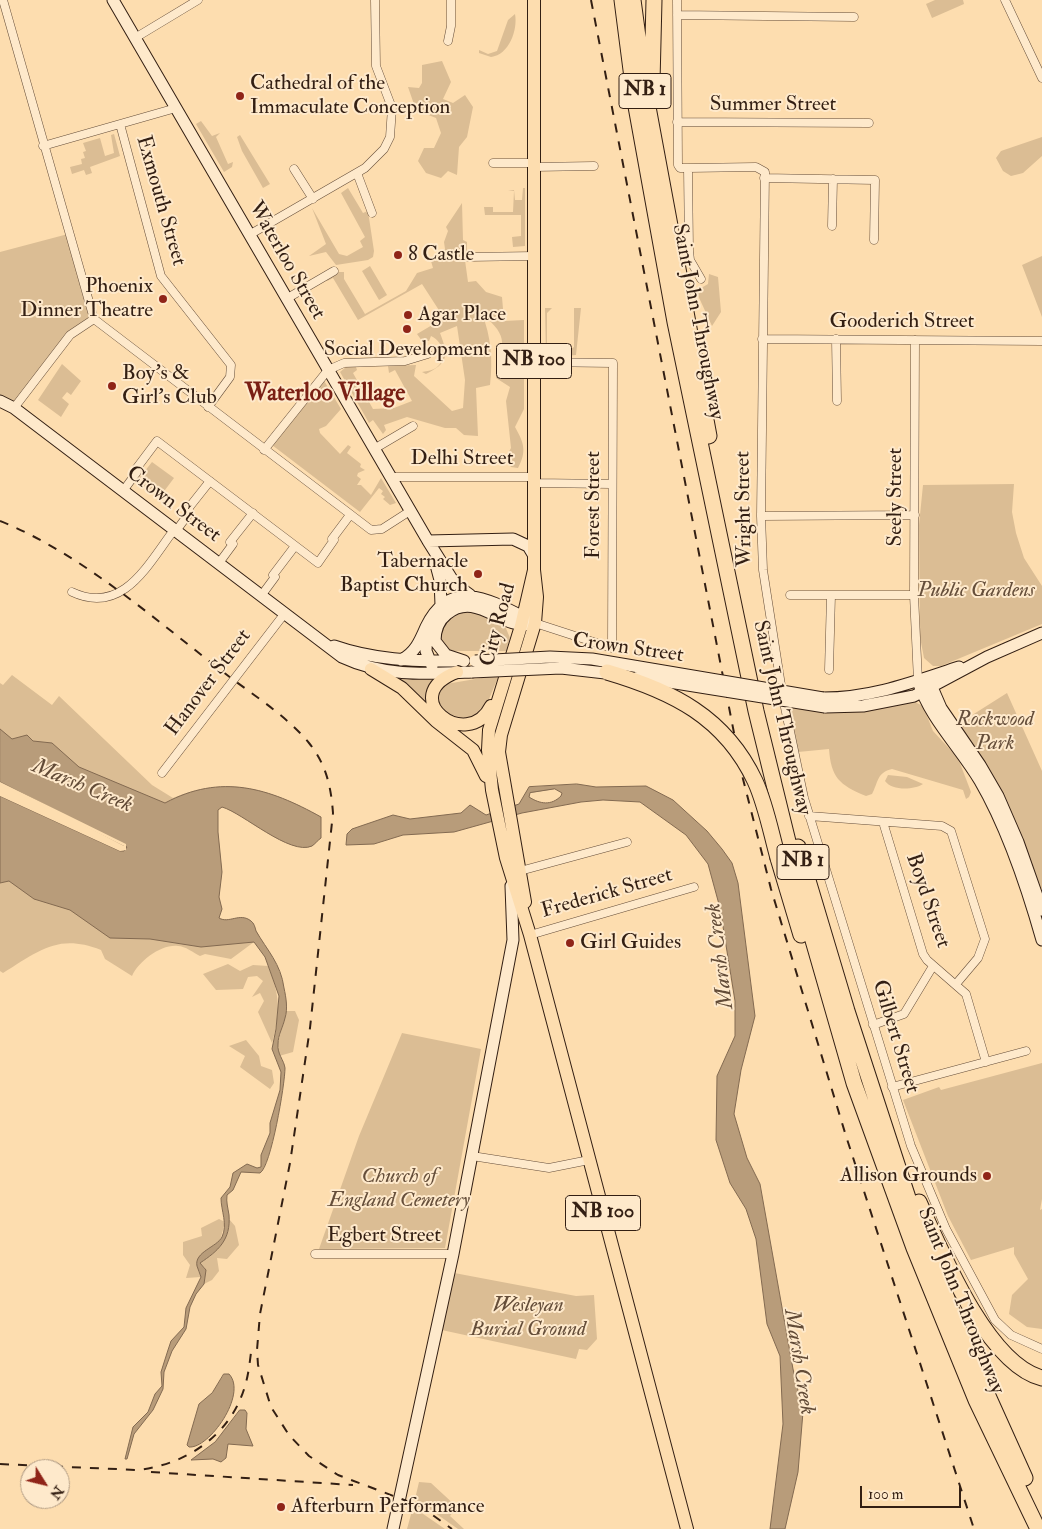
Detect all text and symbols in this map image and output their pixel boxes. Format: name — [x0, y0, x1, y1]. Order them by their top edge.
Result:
place label: Cathedral of the Immaculate Conception — [250, 71, 450, 121]
road number: NB 1 — [619, 74, 671, 108]
marker: Cathedral of the Immaculate Conception — [234, 90, 246, 102]
street label: Summer Street — [710, 92, 836, 118]
street label: Exmouth Street — [129, 133, 191, 269]
street label: Waterloo Street — [242, 198, 330, 324]
street label: Saint John Throughway — [666, 222, 728, 422]
place label: 8 Castle — [408, 242, 474, 268]
marker: 8 Castle — [392, 249, 404, 261]
place label: Phoenix Dinner Theatre — [20, 274, 153, 324]
marker: Phoenix Dinner Theatre — [157, 293, 169, 305]
place label: Agar Place — [418, 302, 506, 328]
marker: Agar Place — [402, 309, 414, 321]
street label: Gooderich Street — [830, 309, 974, 335]
marker: Social Development — [401, 323, 413, 335]
place label: Social Development — [324, 337, 490, 363]
road number: NB 100 — [496, 344, 572, 378]
place label: Boy's & Girl's Club — [122, 361, 217, 411]
marker: Boy's & Girl's Club — [106, 380, 118, 392]
district label: Waterloo Village — [245, 381, 405, 409]
street label: Delhi Street — [411, 446, 513, 472]
street label: Seely Street — [883, 448, 909, 546]
street label: Forest Street — [581, 451, 607, 559]
street label: Wright Street — [731, 451, 759, 567]
street label: Crown Street — [121, 461, 225, 549]
place label: Tabernacle Baptist Church — [340, 549, 468, 599]
marker: Tabernacle Baptist Church — [472, 568, 484, 580]
park label: Public Gardens — [917, 578, 1035, 604]
street label: City Road — [476, 581, 522, 669]
street label: Saint John Throughway — [746, 618, 816, 818]
street label: Hanover Street — [161, 625, 257, 741]
street label: Crown Street — [571, 629, 685, 669]
park label: Rockwood Park — [956, 707, 1034, 757]
water label: Marsh Creek — [28, 754, 136, 820]
road number: NB 1 — [777, 844, 829, 880]
street label: Boyd Street — [899, 850, 955, 952]
street label: Frederick Street — [539, 863, 675, 925]
water label: Marsh Creek — [701, 901, 741, 1011]
place label: Girl Guides — [580, 930, 681, 956]
marker: Girl Guides — [564, 937, 576, 949]
street label: Gilbert Street — [866, 977, 924, 1097]
place label: Allison Grounds — [840, 1163, 977, 1189]
park label: Church of England Cemetery — [328, 1164, 470, 1214]
marker: Allison Grounds — [981, 1170, 993, 1182]
road number: NB 100 — [566, 1196, 640, 1230]
street label: Saint John Throughway — [911, 1204, 1009, 1398]
street label: Egbert Street — [327, 1223, 441, 1249]
park label: Wesleyan Burial Ground — [470, 1293, 586, 1343]
water label: Marsh Creek — [777, 1307, 819, 1417]
north arrow — [20, 1459, 70, 1509]
scale bar — [862, 1476, 963, 1508]
text: N — [46, 1482, 67, 1503]
text: 100 m — [868, 1485, 903, 1504]
place label: Afterburn Performance — [291, 1494, 485, 1520]
marker: Afterburn Performance — [275, 1501, 287, 1513]

